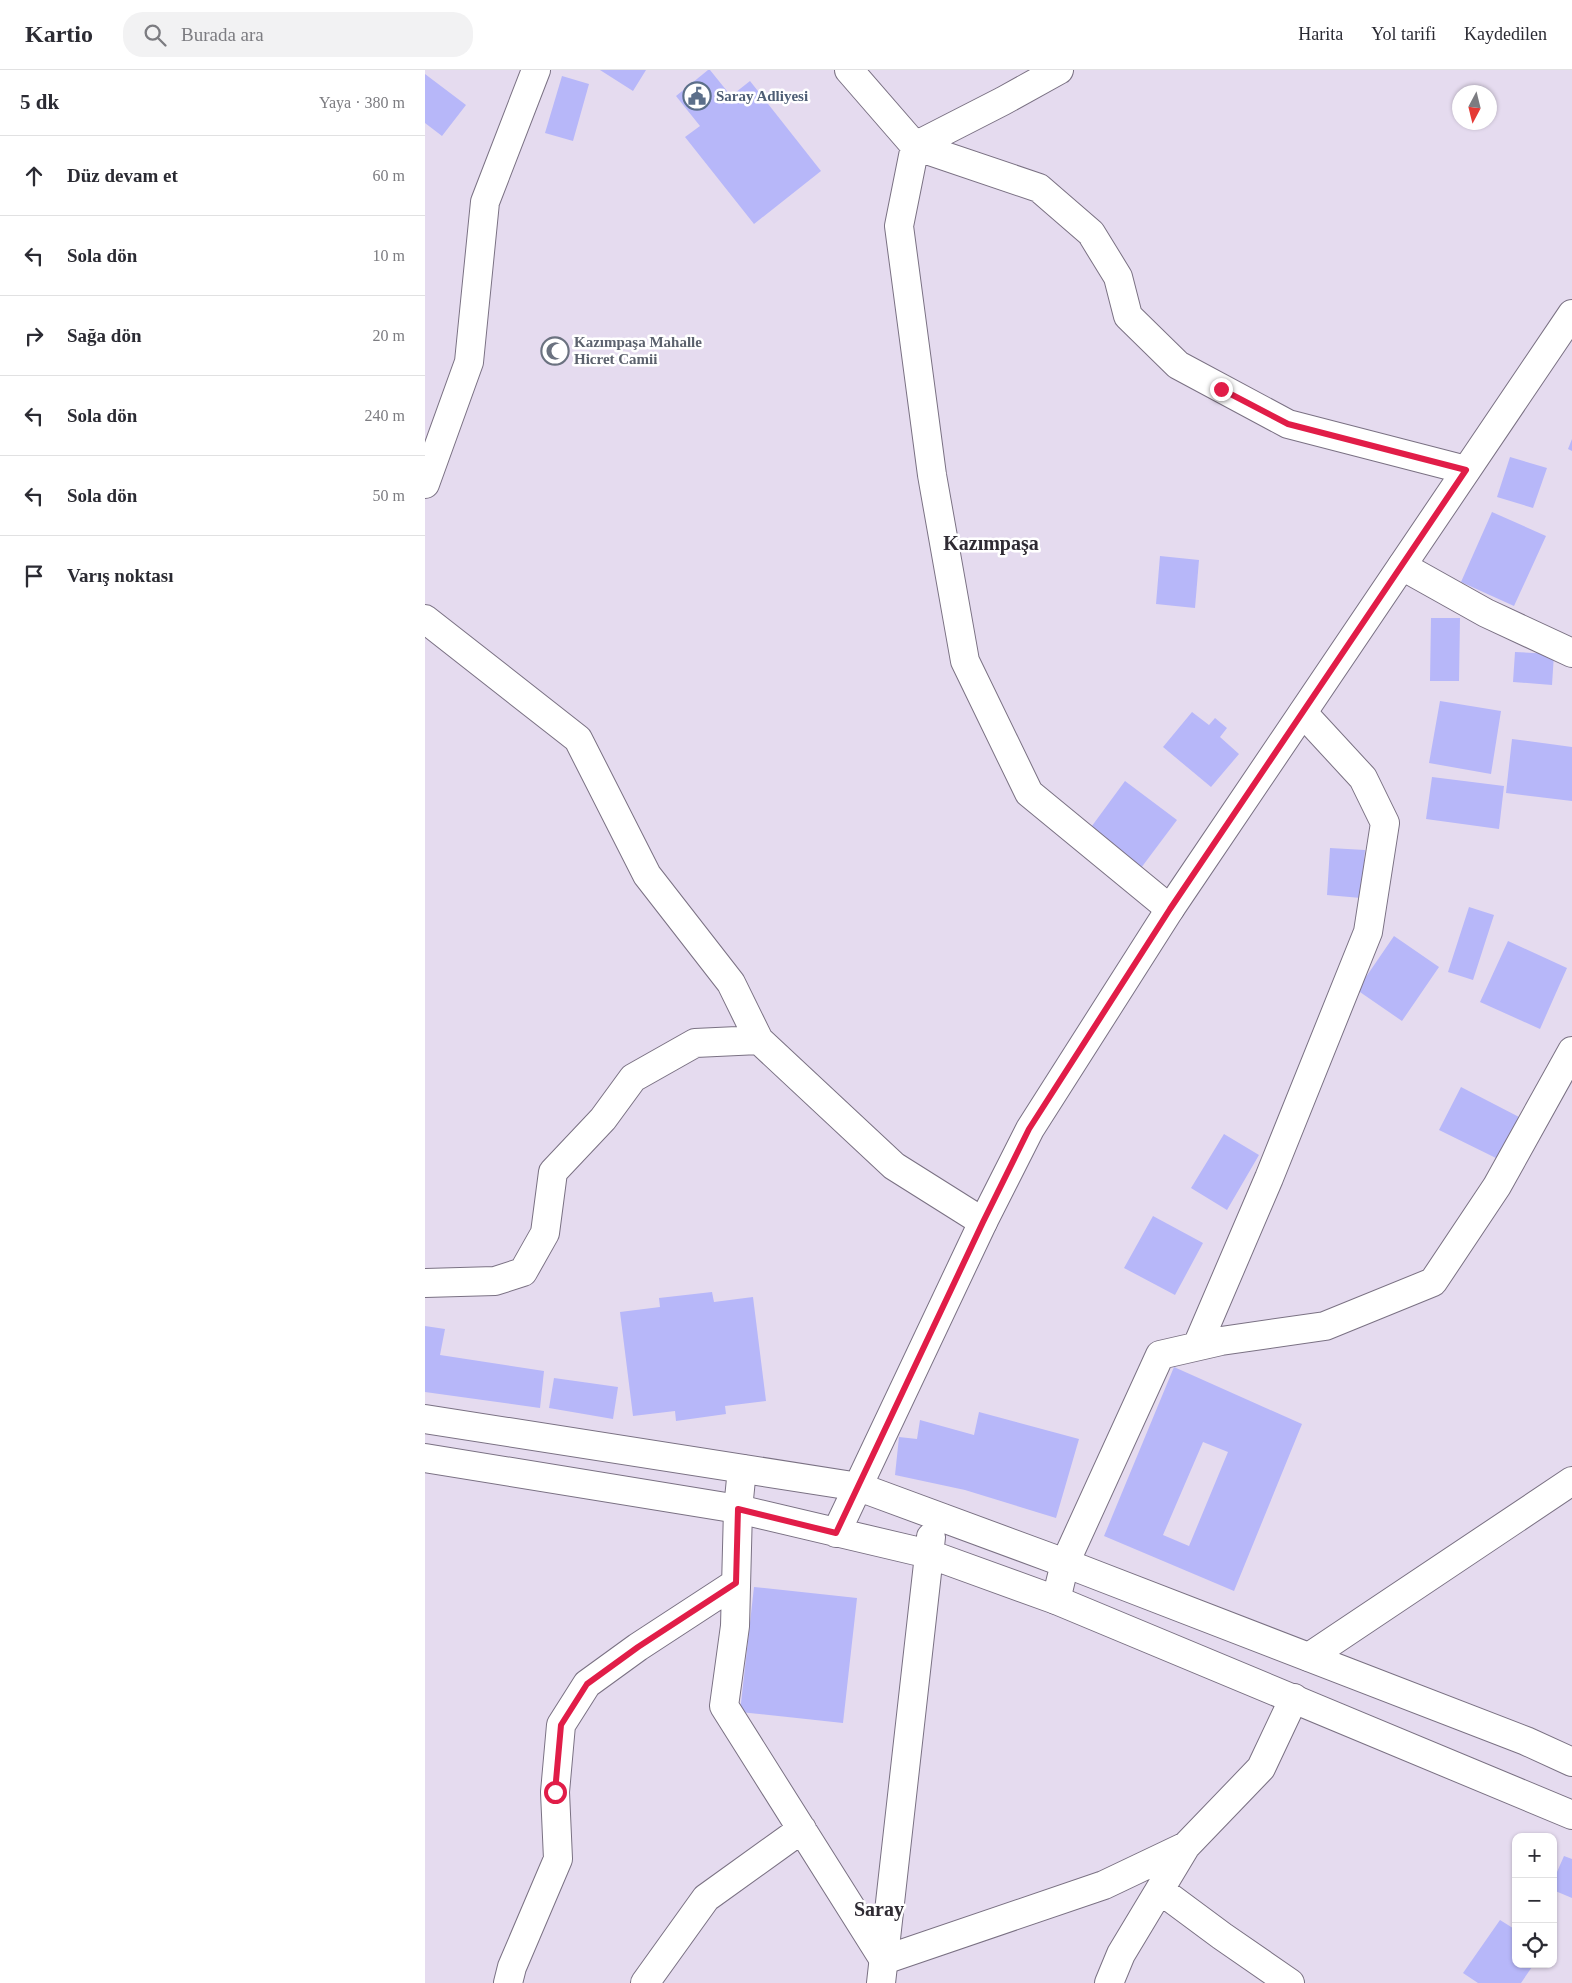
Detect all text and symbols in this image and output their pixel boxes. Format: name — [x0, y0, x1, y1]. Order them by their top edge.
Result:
search box — [123, 12, 473, 57]
text: Kartio — [25, 21, 93, 47]
icon: search — [141, 21, 169, 49]
text: Burada ara — [181, 24, 264, 45]
text: Harita — [1298, 24, 1343, 44]
text: Yol tarifi — [1371, 24, 1436, 44]
text: Kaydedilen — [1464, 24, 1547, 44]
public building icon: Saray Adliyesi — [682, 81, 712, 111]
north arrow — [1452, 85, 1497, 130]
place label: Saray Adliyesi — [716, 88, 808, 104]
text: 5 dk — [20, 90, 59, 114]
text: Yaya · 380 m — [319, 94, 405, 111]
icon: ahead — [20, 162, 48, 190]
text: Düz devam et — [67, 165, 178, 186]
text: 60 m — [373, 167, 405, 184]
icon: left — [20, 242, 48, 270]
text: Sola dön — [67, 245, 137, 266]
text: 10 m — [373, 247, 405, 264]
icon: right — [20, 322, 48, 350]
text: Sağa dön — [67, 325, 141, 346]
text: 20 m — [373, 327, 405, 344]
place label: Kazımpaşa Mahalle Hicret Camii — [574, 334, 702, 367]
mosque icon: Kazımpaşa Mahalle Hicret Camii — [540, 336, 570, 366]
route end — [1210, 378, 1233, 401]
icon: left — [20, 402, 48, 430]
text: Sola dön — [67, 405, 137, 426]
text: 240 m — [365, 407, 405, 424]
icon: left — [20, 482, 48, 510]
text: Sola dön — [67, 485, 137, 506]
text: 50 m — [373, 487, 405, 504]
district label: Kazımpaşa — [943, 532, 1039, 555]
icon: arrive — [20, 562, 48, 590]
text: Varış noktası — [67, 565, 173, 586]
route start — [544, 1781, 567, 1804]
map controls — [1512, 1833, 1557, 1968]
button: + — [1512, 1833, 1557, 1878]
button: − — [1512, 1878, 1557, 1923]
district label: Saray — [854, 1898, 904, 1921]
button: locate — [1512, 1923, 1557, 1968]

